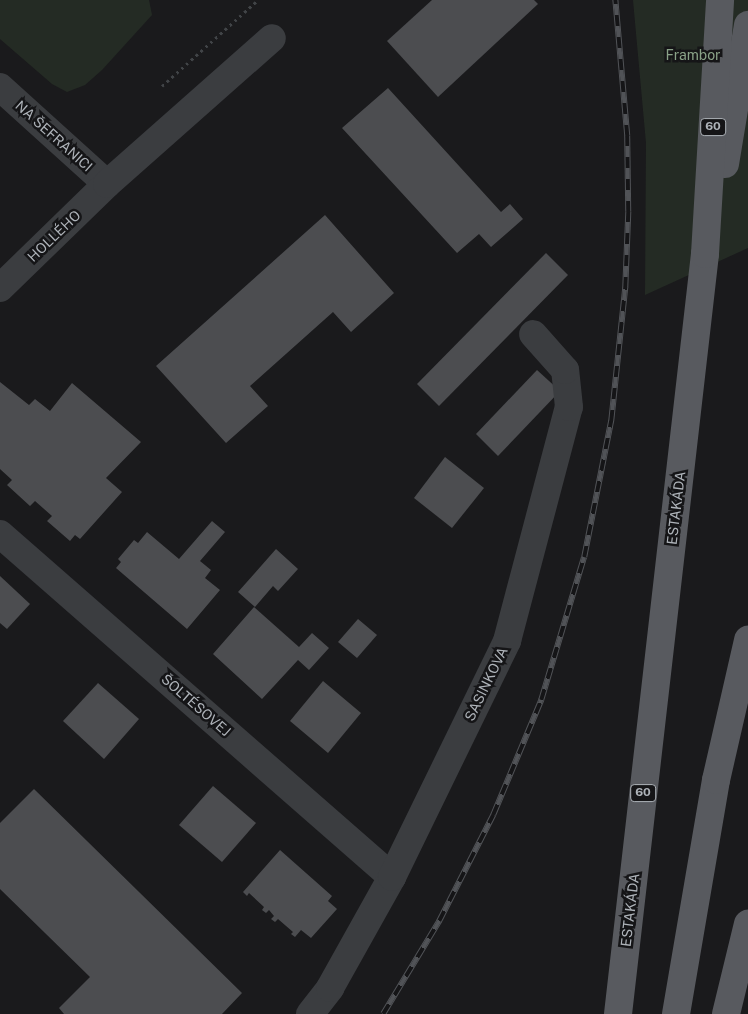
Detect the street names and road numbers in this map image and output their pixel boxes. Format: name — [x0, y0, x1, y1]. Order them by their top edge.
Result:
street label: NA ŠEFRANICI — [12, 97, 96, 175]
road number: 60 — [699, 118, 727, 136]
street label: HOLLÉHO — [24, 207, 84, 265]
street label: ESTAKÁDA — [663, 470, 689, 546]
street label: SASINKOVA — [461, 644, 511, 724]
street label: ŠOLTÉSOVEJ — [158, 670, 234, 740]
road number: 60 — [629, 784, 657, 802]
street label: ESTAKÁDA — [617, 872, 643, 948]

